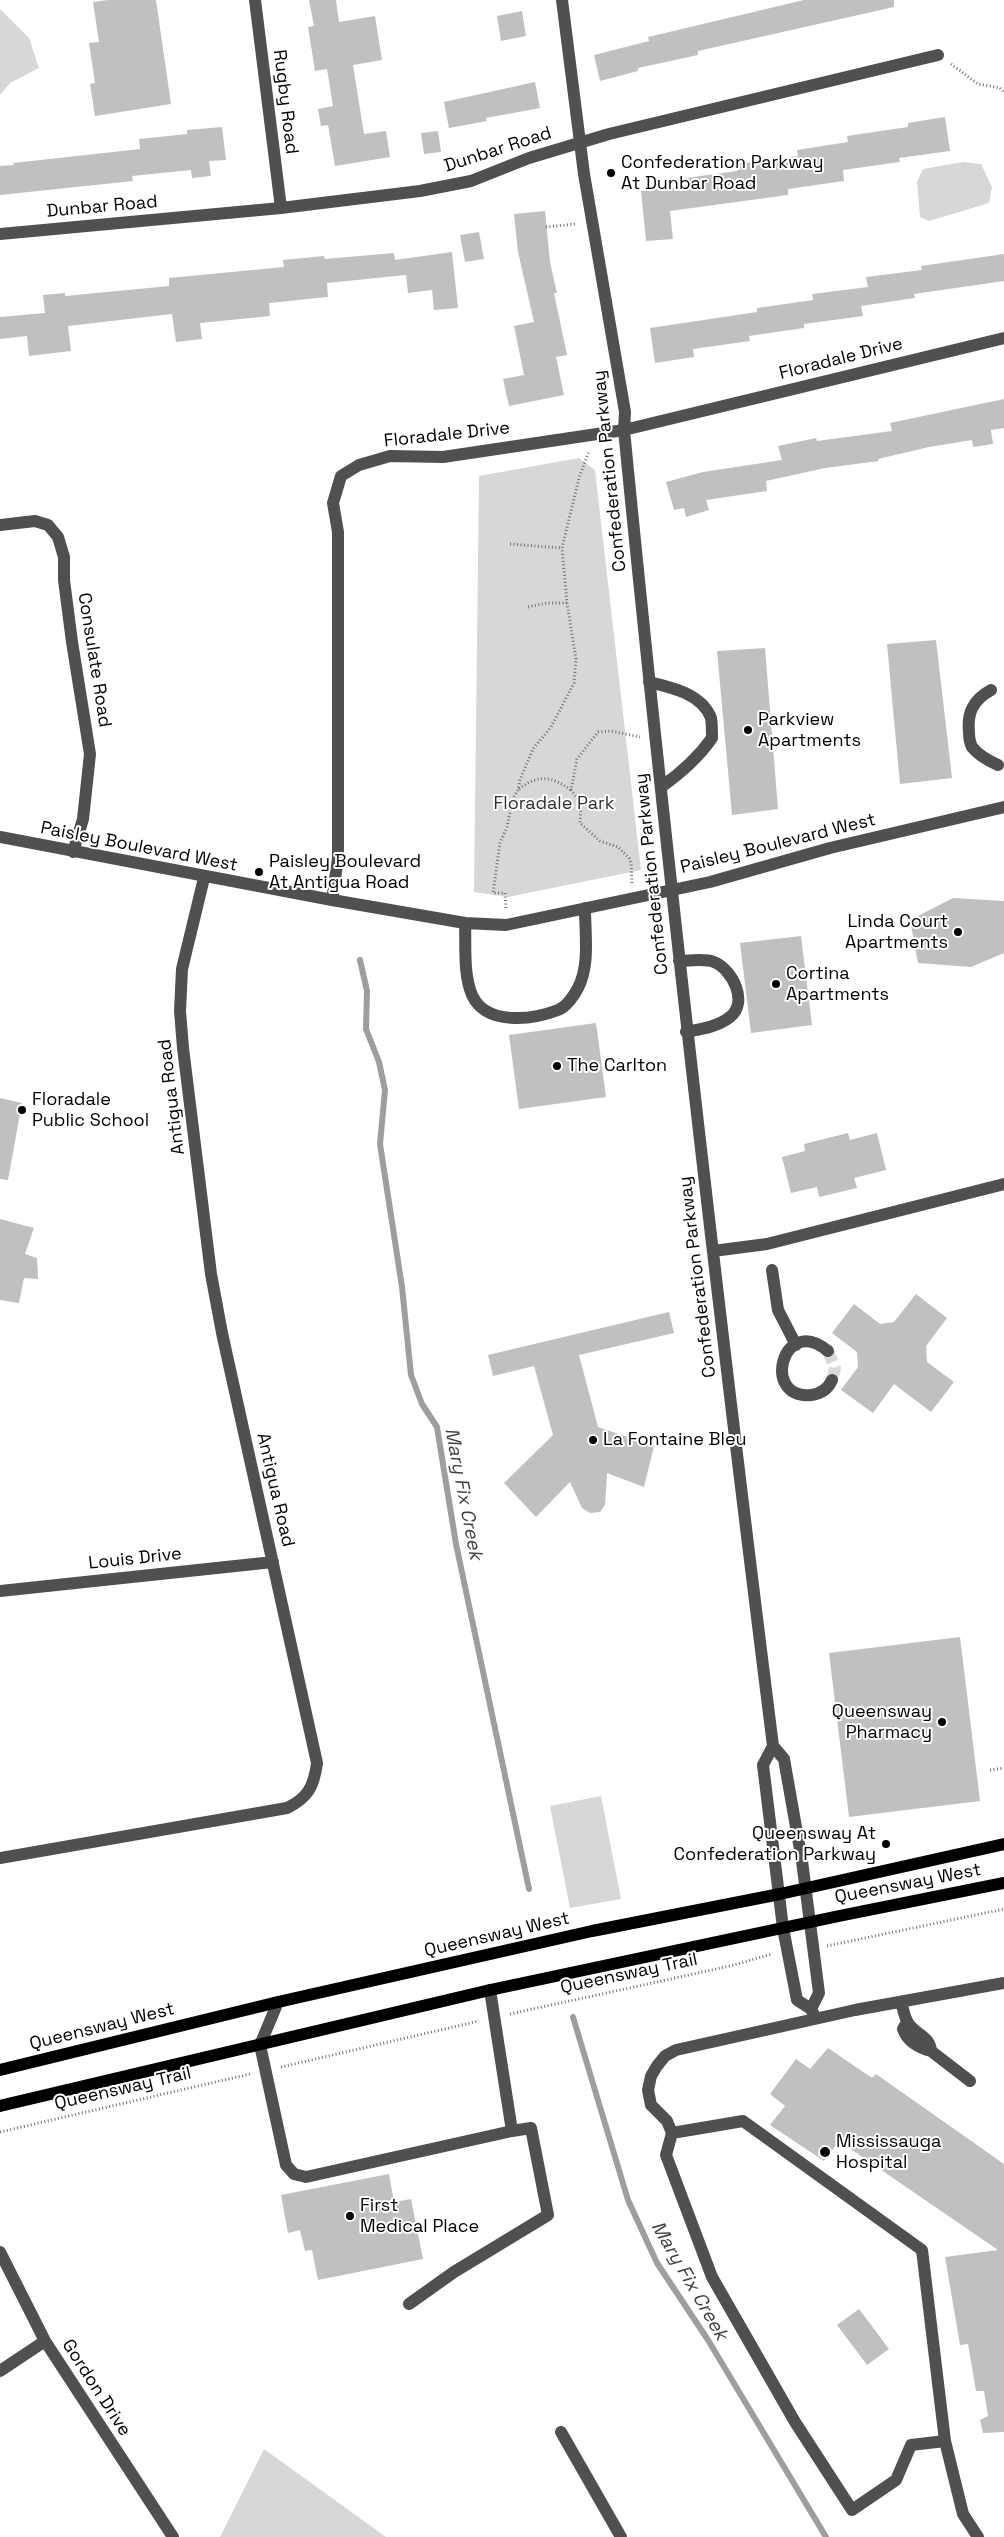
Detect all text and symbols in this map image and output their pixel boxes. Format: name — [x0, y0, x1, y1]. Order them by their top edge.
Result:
street label: Rugby Road — [268, 48, 302, 156]
street label: Dunbar Road — [442, 122, 554, 178]
place label: Confederation Parkway At Dunbar Road — [621, 152, 823, 194]
marker: Confederation Parkway At Dunbar Road — [605, 167, 617, 179]
street label: Dunbar Road — [46, 191, 158, 223]
street label: Floradale Drive — [777, 333, 905, 385]
street label: Confederation Parkway — [589, 369, 631, 573]
street label: Floradale Drive — [383, 418, 511, 452]
street label: Consulate Road — [73, 591, 115, 729]
place label: Parkview Apartments — [758, 709, 861, 752]
marker: Parkview Apartments — [742, 724, 754, 736]
street label: Confederation Parkway — [631, 772, 673, 976]
park label: Floradale Park — [494, 793, 614, 815]
street label: Paisley Boulevard West — [678, 809, 878, 879]
street label: Paisley Boulevard West — [39, 817, 239, 877]
place label: Paisley Boulevard At Antigua Road — [269, 851, 421, 894]
marker: Paisley Boulevard At Antigua Road — [253, 866, 265, 878]
place label: Linda Court Apartments — [845, 911, 948, 954]
marker: Linda Court Apartments — [952, 926, 964, 938]
place label: Cortina Apartments — [786, 963, 889, 1006]
marker: Cortina Apartments — [770, 978, 782, 990]
street label: Antigua Road — [154, 1038, 190, 1156]
place label: The Carlton — [567, 1055, 667, 1077]
marker: The Carlton — [551, 1060, 563, 1072]
place label: Floradale Public School — [32, 1089, 149, 1132]
marker: Floradale Public School — [16, 1104, 28, 1116]
street label: Confederation Parkway — [675, 1175, 721, 1379]
water label: Mary Fix Creek — [439, 1426, 487, 1562]
place label: La Fontaine Bleu — [603, 1429, 747, 1451]
street label: Antigua Road — [251, 1431, 299, 1549]
marker: La Fontaine Bleu — [587, 1434, 599, 1446]
street label: Louis Drive — [87, 1543, 183, 1575]
place label: Queensway Pharmacy — [832, 1701, 932, 1744]
marker: Queensway Pharmacy — [936, 1716, 948, 1728]
place label: Queensway At Confederation Parkway — [674, 1823, 876, 1866]
marker: Queensway At Confederation Parkway — [880, 1838, 892, 1850]
street label: Queensway West — [833, 1859, 983, 1909]
street label: Queensway West — [422, 1908, 572, 1962]
street label: Queensway Trail — [558, 1949, 700, 1999]
street label: Queensway West — [27, 1999, 177, 2055]
street label: Queensway Trail — [53, 2063, 193, 2115]
place label: Mississauga Hospital — [836, 2131, 941, 2174]
marker: Mississauga Hospital — [818, 2145, 832, 2159]
place label: First Medical Place — [360, 2195, 479, 2238]
marker: First Medical Place — [344, 2210, 356, 2222]
water label: Mary Fix Creek — [646, 2217, 732, 2345]
street label: Gordon Drive — [57, 2336, 135, 2440]

